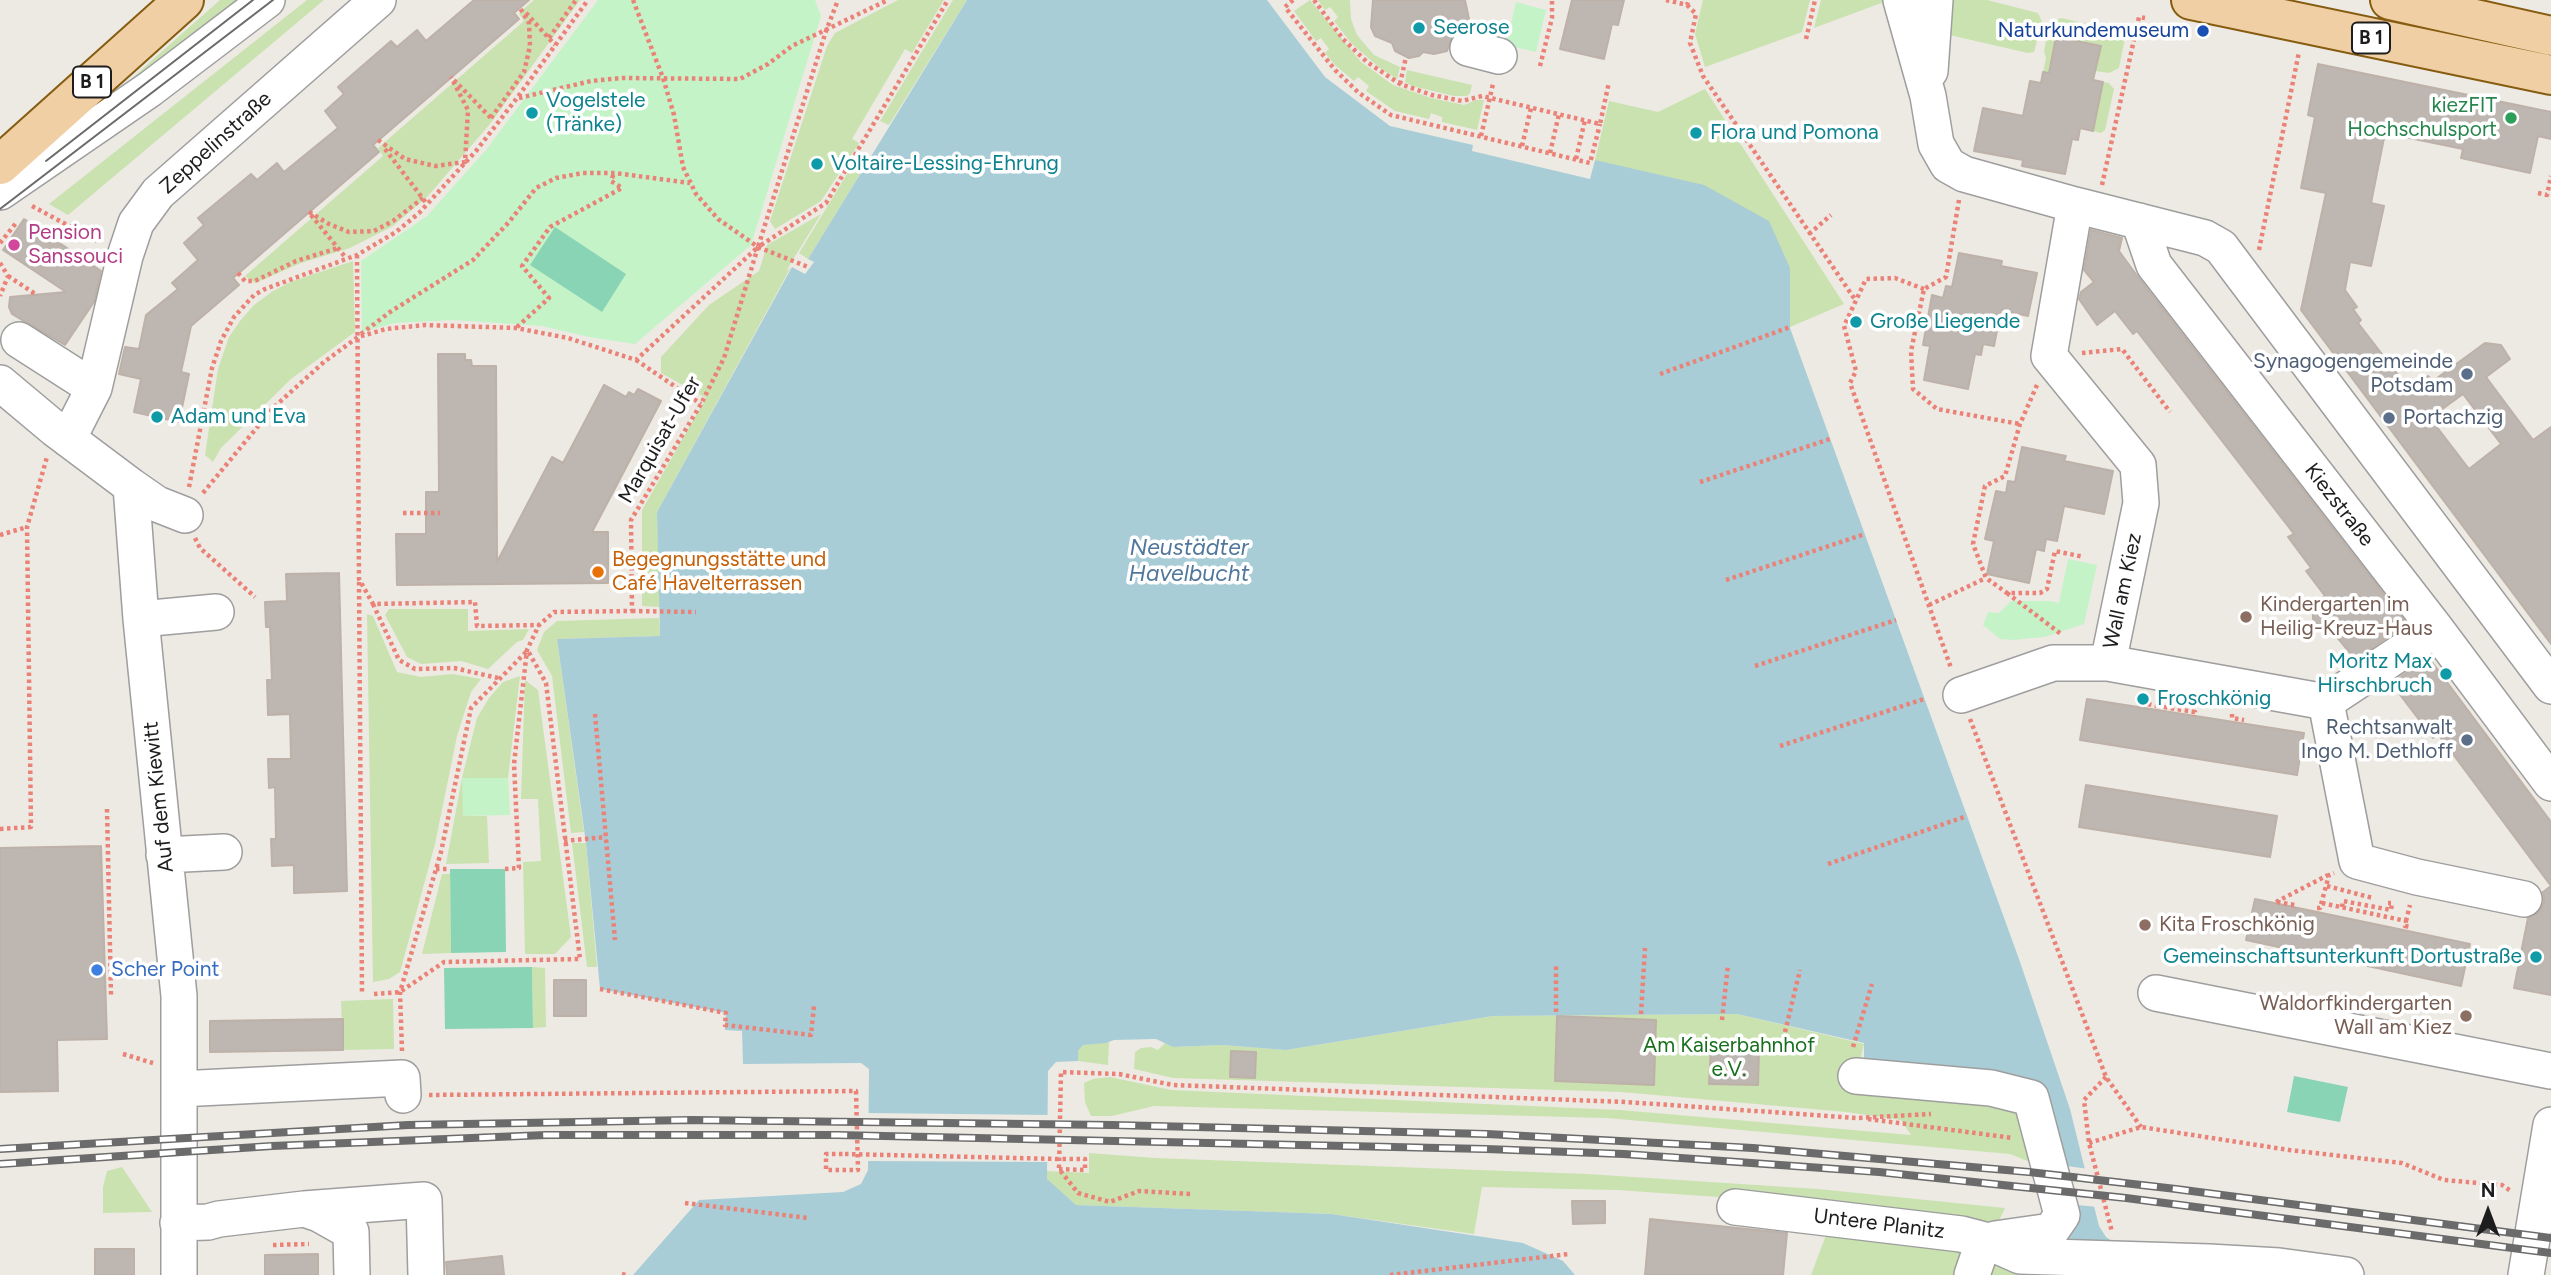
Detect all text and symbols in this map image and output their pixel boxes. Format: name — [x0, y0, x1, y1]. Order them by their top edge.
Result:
place label: Seerose — [1433, 15, 1509, 41]
place label: Naturkundemuseum — [1997, 18, 2189, 44]
marker: Seerose — [1411, 20, 1427, 36]
road number: B 1 — [2352, 22, 2390, 54]
marker: Naturkundemuseum — [2195, 23, 2211, 39]
road number: B 1 — [73, 66, 111, 97]
street label: Zeppelinstraße — [155, 86, 277, 200]
place label: Vogelstele (Tränke) — [546, 88, 646, 138]
place label: kiezFIT Hochschulsport — [2347, 93, 2497, 143]
marker: Vogelstele (Tränke) — [524, 105, 540, 121]
marker: kiezFIT Hochschulsport — [2503, 110, 2519, 126]
place label: Flora und Pomona — [1710, 120, 1879, 146]
marker: Flora und Pomona — [1688, 125, 1704, 141]
place label: Voltaire-Lessing-Ehrung — [831, 151, 1059, 177]
marker: Voltaire-Lessing-Ehrung — [809, 156, 825, 172]
place label: Pension Sanssouci — [28, 220, 123, 270]
marker: Pension Sanssouci — [6, 237, 22, 253]
place label: Große Liegende — [1870, 309, 2020, 335]
marker: Große Liegende — [1848, 314, 1864, 330]
place label: Synagogengemeinde Potsdam — [2253, 349, 2453, 399]
marker: Synagogengemeinde Potsdam — [2459, 366, 2475, 382]
street label: Marquisat-Ufer — [613, 372, 707, 508]
place label: Adam und Eva — [171, 404, 306, 430]
place label: Portachzig — [2403, 405, 2503, 431]
marker: Adam und Eva — [149, 409, 165, 425]
marker: Portachzig — [2381, 410, 2397, 426]
street label: Kiezstraße — [2299, 459, 2379, 551]
street label: Wall am Kiez — [2098, 531, 2148, 651]
water label: Neustädter Havelbucht — [1129, 534, 1249, 588]
place label: Begegnungsstätte und Café Havelterrassen — [612, 547, 826, 597]
marker: Begegnungsstätte und Café Havelterrassen — [590, 564, 606, 580]
place label: Kindergarten im Heilig-Kreuz-Haus — [2260, 592, 2433, 642]
marker: Kindergarten im Heilig-Kreuz-Haus — [2238, 609, 2254, 625]
place label: Moritz Max Hirschbruch — [2317, 649, 2432, 699]
marker: Moritz Max Hirschbruch — [2438, 666, 2454, 682]
place label: Froschkönig — [2157, 686, 2271, 712]
marker: Froschkönig — [2135, 691, 2151, 707]
place label: Rechtsanwalt Ingo M. Dethloff — [2301, 715, 2453, 765]
street label: Auf dem Kiewitt — [139, 720, 179, 874]
marker: Rechtsanwalt Ingo M. Dethloff — [2459, 732, 2475, 748]
place label: Kita Froschkönig — [2159, 912, 2315, 938]
marker: Kita Froschkönig — [2137, 917, 2153, 933]
place label: Gemeinschaftsunterkunft Dortustraße — [2163, 944, 2522, 970]
marker: Gemeinschaftsunterkunft Dortustraße — [2528, 949, 2544, 965]
place label: Scher Point — [111, 957, 219, 983]
marker: Scher Point — [89, 962, 105, 978]
place label: Waldorfkindergarten Wall am Kiez — [2259, 991, 2452, 1041]
marker: Waldorfkindergarten Wall am Kiez — [2458, 1008, 2474, 1024]
park label: Am Kaiserbahnhof e.V. — [1643, 1033, 1815, 1083]
north arrow — [2453, 1177, 2523, 1247]
text: N — [2481, 1179, 2495, 1202]
street label: Untere Planitz — [1812, 1203, 1946, 1245]

